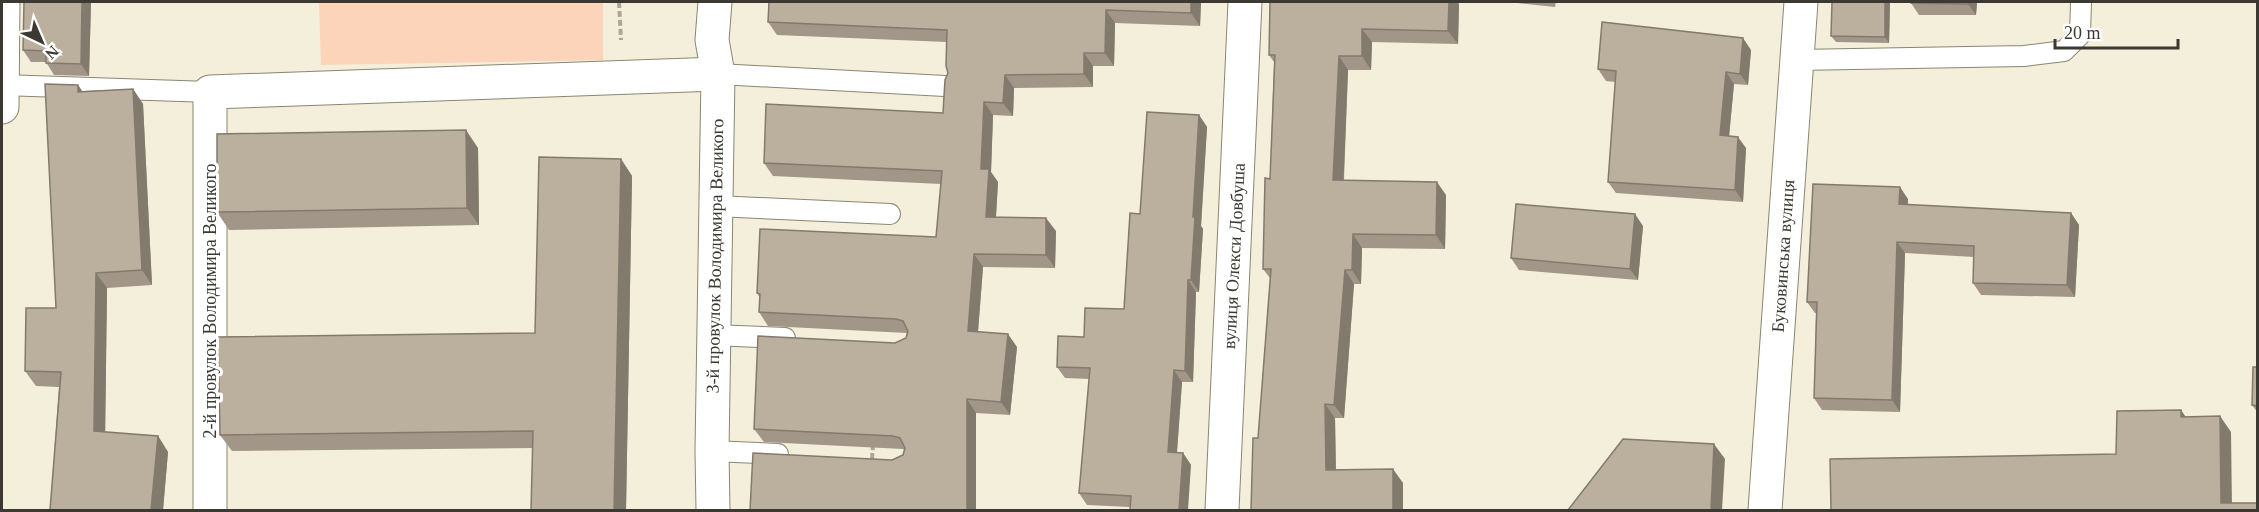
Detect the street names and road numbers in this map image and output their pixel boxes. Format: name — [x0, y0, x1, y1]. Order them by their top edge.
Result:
street label: 3-й провулок Володимира Великого — [703, 118, 727, 394]
street label: вулиця Олекси Довбуша — [1219, 162, 1249, 350]
street label: 2-й провулок Володимира Великого — [200, 164, 220, 439]
street label: Буковинська вулиця — [1768, 179, 1798, 333]

